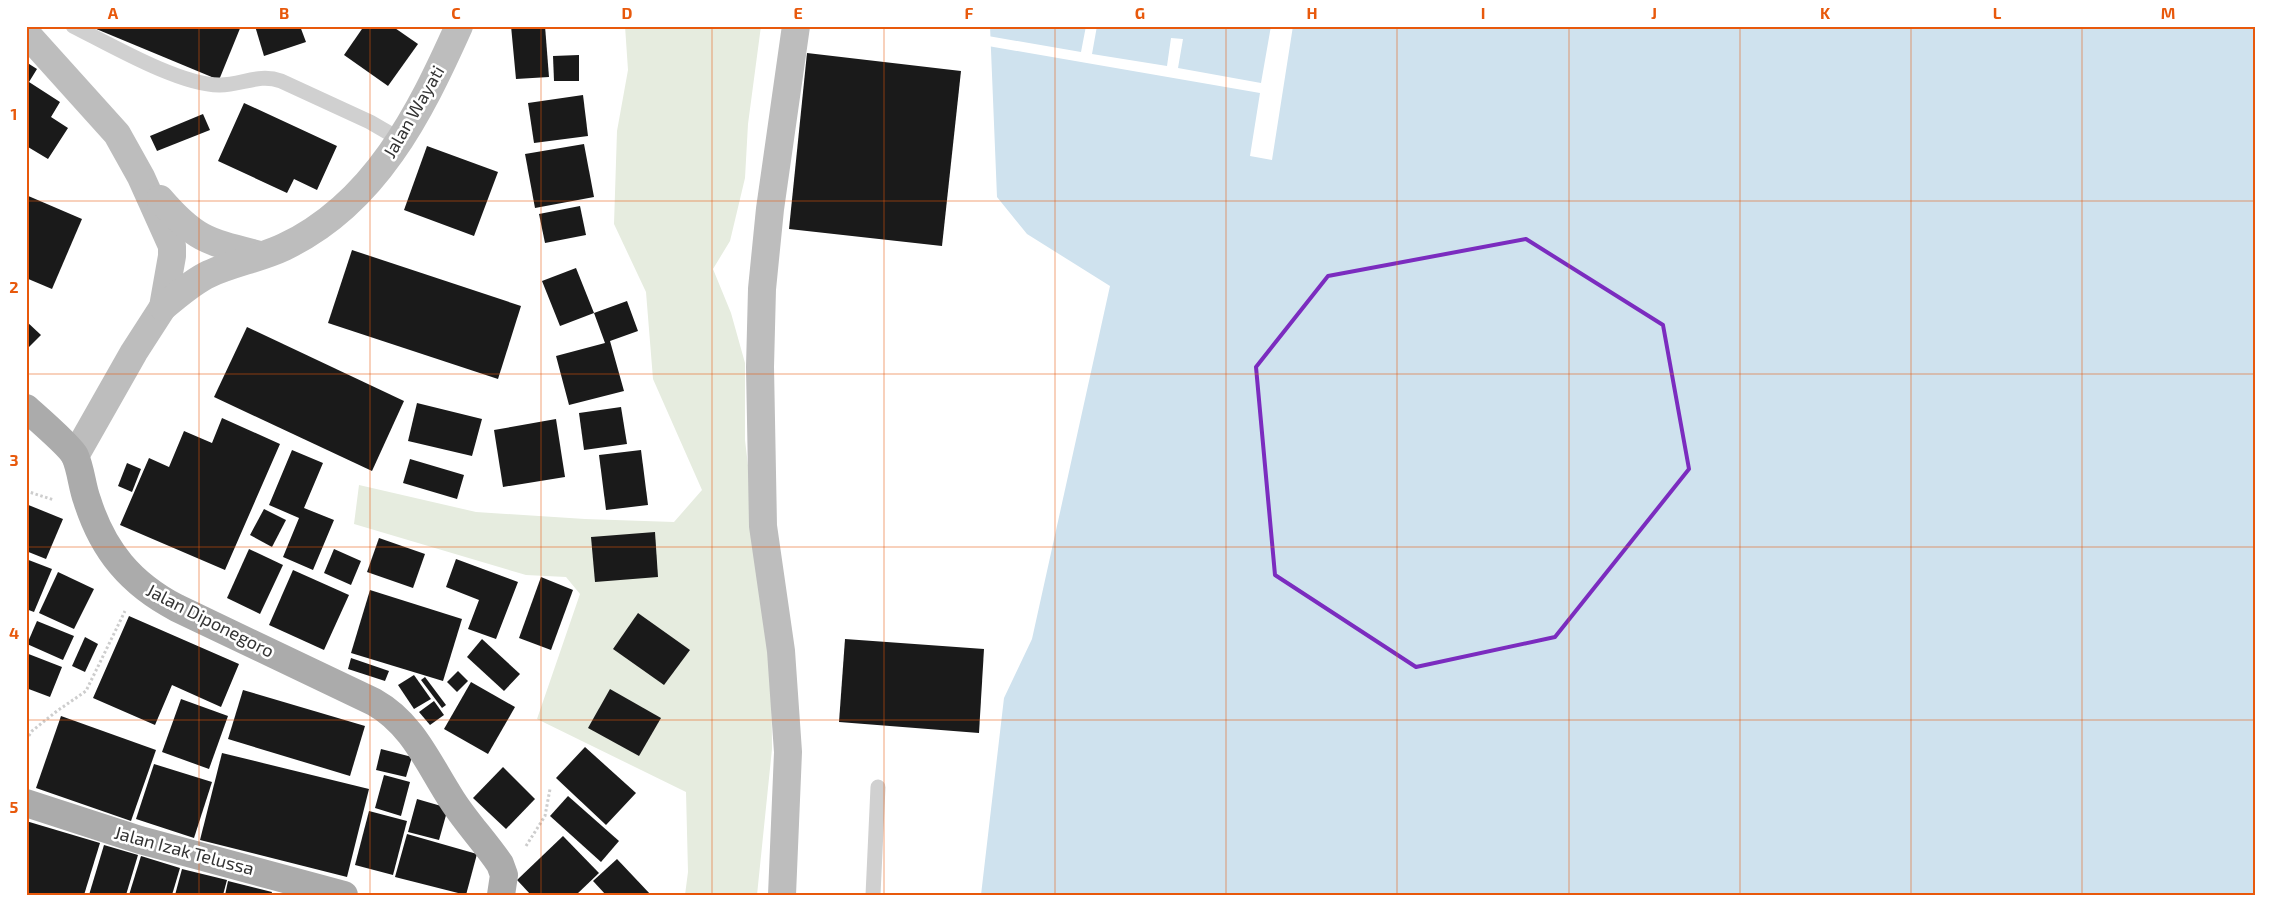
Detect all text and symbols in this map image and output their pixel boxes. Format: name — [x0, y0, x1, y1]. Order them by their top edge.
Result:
text: A — [108, 3, 119, 22]
text: B — [279, 3, 289, 22]
text: C — [451, 3, 461, 22]
text: D — [622, 3, 633, 22]
text: E — [793, 3, 803, 22]
text: F — [965, 3, 974, 22]
text: G — [1135, 3, 1145, 22]
text: H — [1306, 3, 1318, 22]
text: I — [1481, 3, 1485, 22]
text: J — [1651, 3, 1657, 22]
text: K — [1820, 3, 1831, 22]
text: L — [1993, 3, 2002, 22]
text: M — [2161, 3, 2175, 22]
street label: Jalan Wayati — [378, 61, 448, 162]
text: 1 — [11, 104, 17, 123]
text: 2 — [9, 277, 19, 296]
text: 3 — [9, 450, 19, 469]
street label: Jalan Diponegoro — [143, 578, 278, 662]
text: 4 — [9, 623, 19, 642]
text: 5 — [10, 797, 19, 816]
street label: Jalan Izak Telussa — [112, 821, 257, 879]

